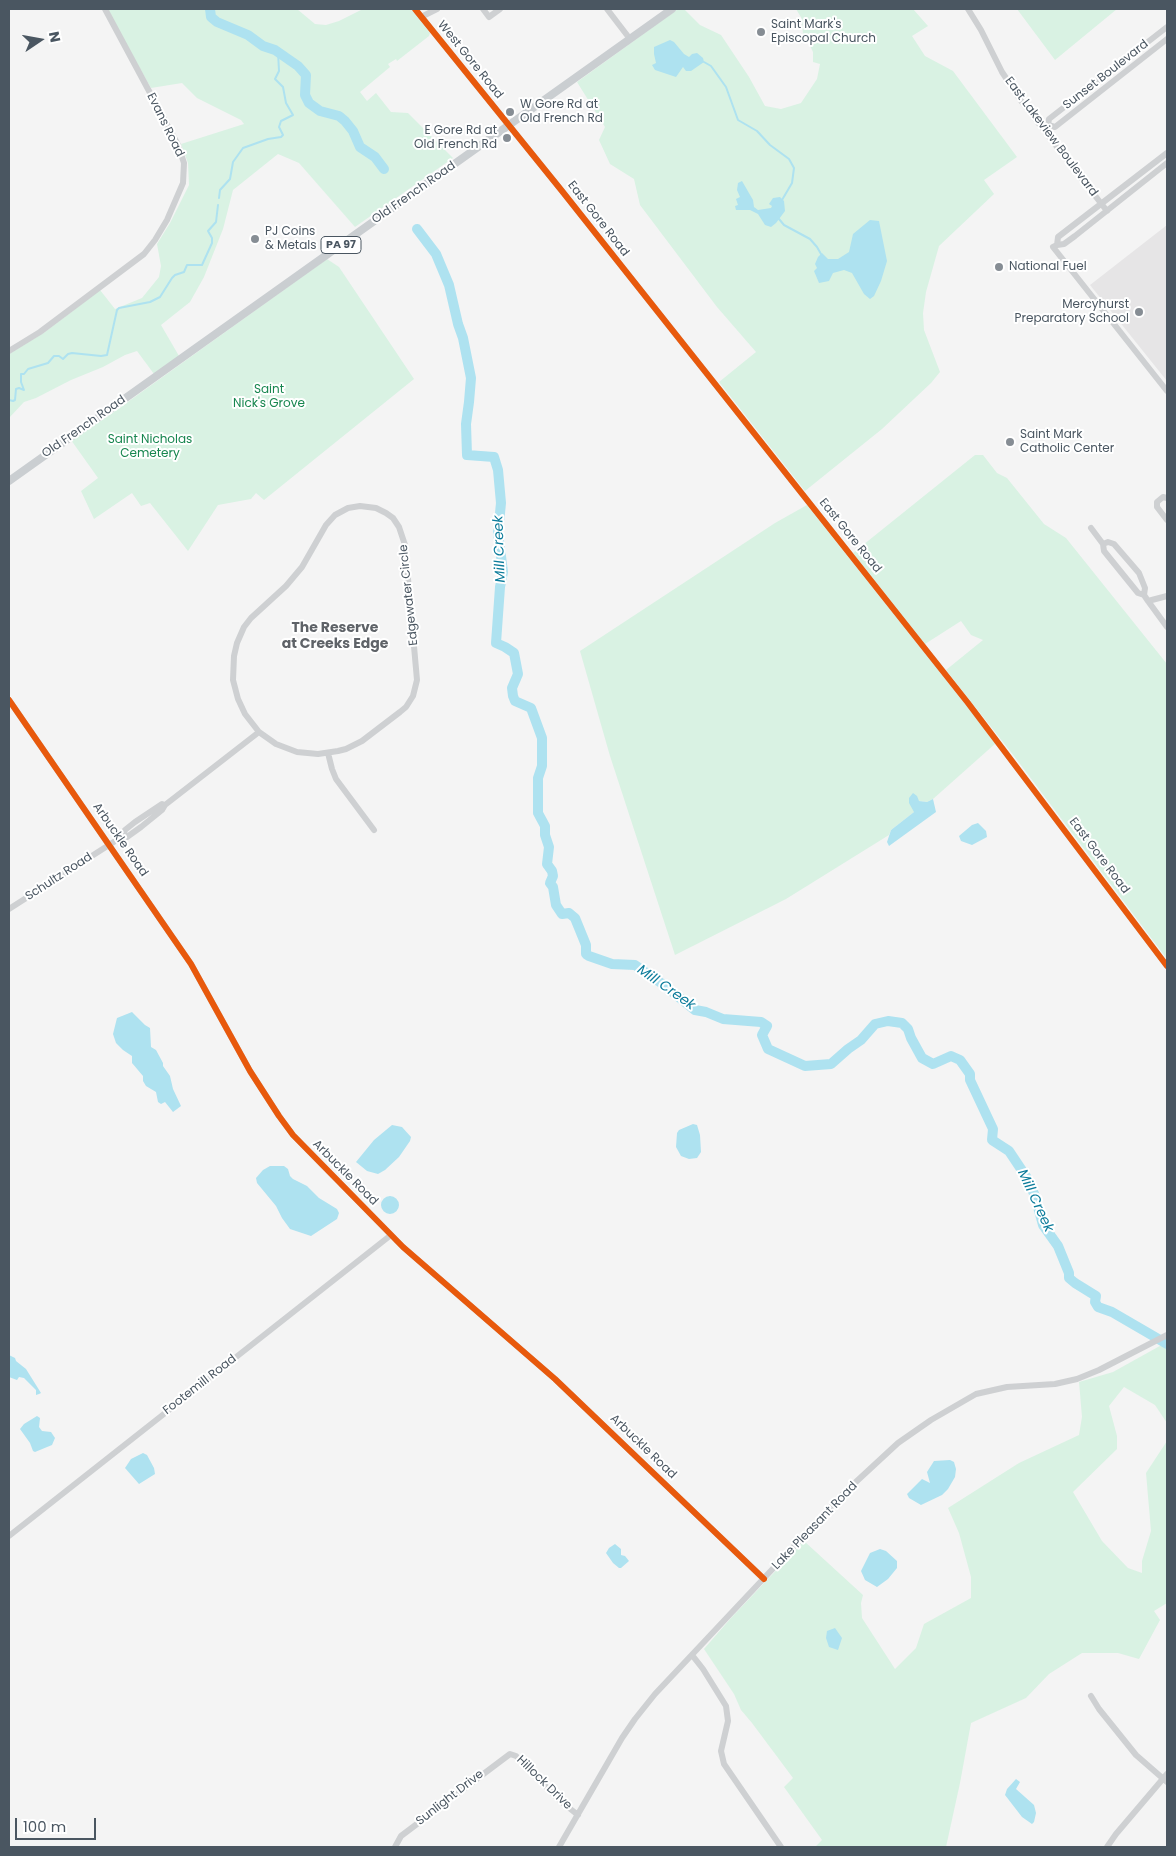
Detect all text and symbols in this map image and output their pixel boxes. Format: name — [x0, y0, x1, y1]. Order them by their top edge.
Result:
north arrow — [15, 15, 65, 65]
street label: West Gore Road — [434, 18, 506, 102]
place label: Saint Mark's Episcopal Church — [771, 18, 876, 46]
marker: Saint Mark's Episcopal Church — [755, 26, 767, 38]
text: N — [44, 30, 66, 44]
street label: Sunset Boulevard — [1061, 37, 1151, 113]
street label: East Lakeview Boulevard — [1001, 74, 1101, 200]
street label: Evans Road — [143, 91, 187, 159]
place label: W Gore Rd at Old French Rd — [520, 98, 603, 126]
marker: W Gore Rd at Old French Rd — [504, 106, 516, 118]
place label: E Gore Rd at Old French Rd — [414, 124, 497, 152]
marker: E Gore Rd at Old French Rd — [501, 132, 513, 144]
street label: Old French Road — [369, 159, 459, 227]
street label: East Gore Road — [564, 179, 632, 259]
place label: PJ Coins & Metals — [265, 225, 317, 253]
marker: PJ Coins & Metals — [249, 233, 261, 245]
road number: PA 97 — [321, 236, 361, 254]
place label: National Fuel — [1009, 260, 1087, 274]
marker: National Fuel — [993, 261, 1005, 273]
place label: Mercyhurst Preparatory School — [1015, 298, 1129, 326]
marker: Mercyhurst Preparatory School — [1133, 306, 1145, 318]
park label: Saint Nick's Grove — [233, 383, 305, 411]
street label: Old French Road — [39, 393, 129, 461]
place label: Saint Mark Catholic Center — [1020, 428, 1114, 456]
park label: Saint Nicholas Cemetery — [108, 433, 192, 461]
marker: Saint Mark Catholic Center — [1004, 436, 1016, 448]
street label: East Gore Road — [816, 496, 884, 576]
water label: Mill Creek — [490, 515, 510, 583]
street label: Edgewater Circle — [397, 544, 421, 646]
district label: The Reserve at Creeks Edge — [282, 620, 388, 652]
street label: Arbuckle Road — [89, 800, 151, 880]
street label: East Gore Road — [1066, 815, 1132, 897]
street label: Schultz Road — [23, 850, 95, 904]
water label: Mill Creek — [634, 962, 698, 1014]
street label: Arbuckle Road — [309, 1137, 381, 1209]
water label: Mill Creek — [1013, 1167, 1057, 1235]
street label: Footemill Road — [161, 1352, 239, 1418]
street label: Arbuckle Road — [607, 1412, 679, 1482]
street label: Lake Pleasant Road — [769, 1479, 861, 1573]
street label: Hillock Drive — [513, 1753, 575, 1813]
street label: Sunlight Drive — [413, 1767, 487, 1829]
scale bar — [18, 1808, 99, 1840]
text: 100 m — [23, 1816, 66, 1837]

